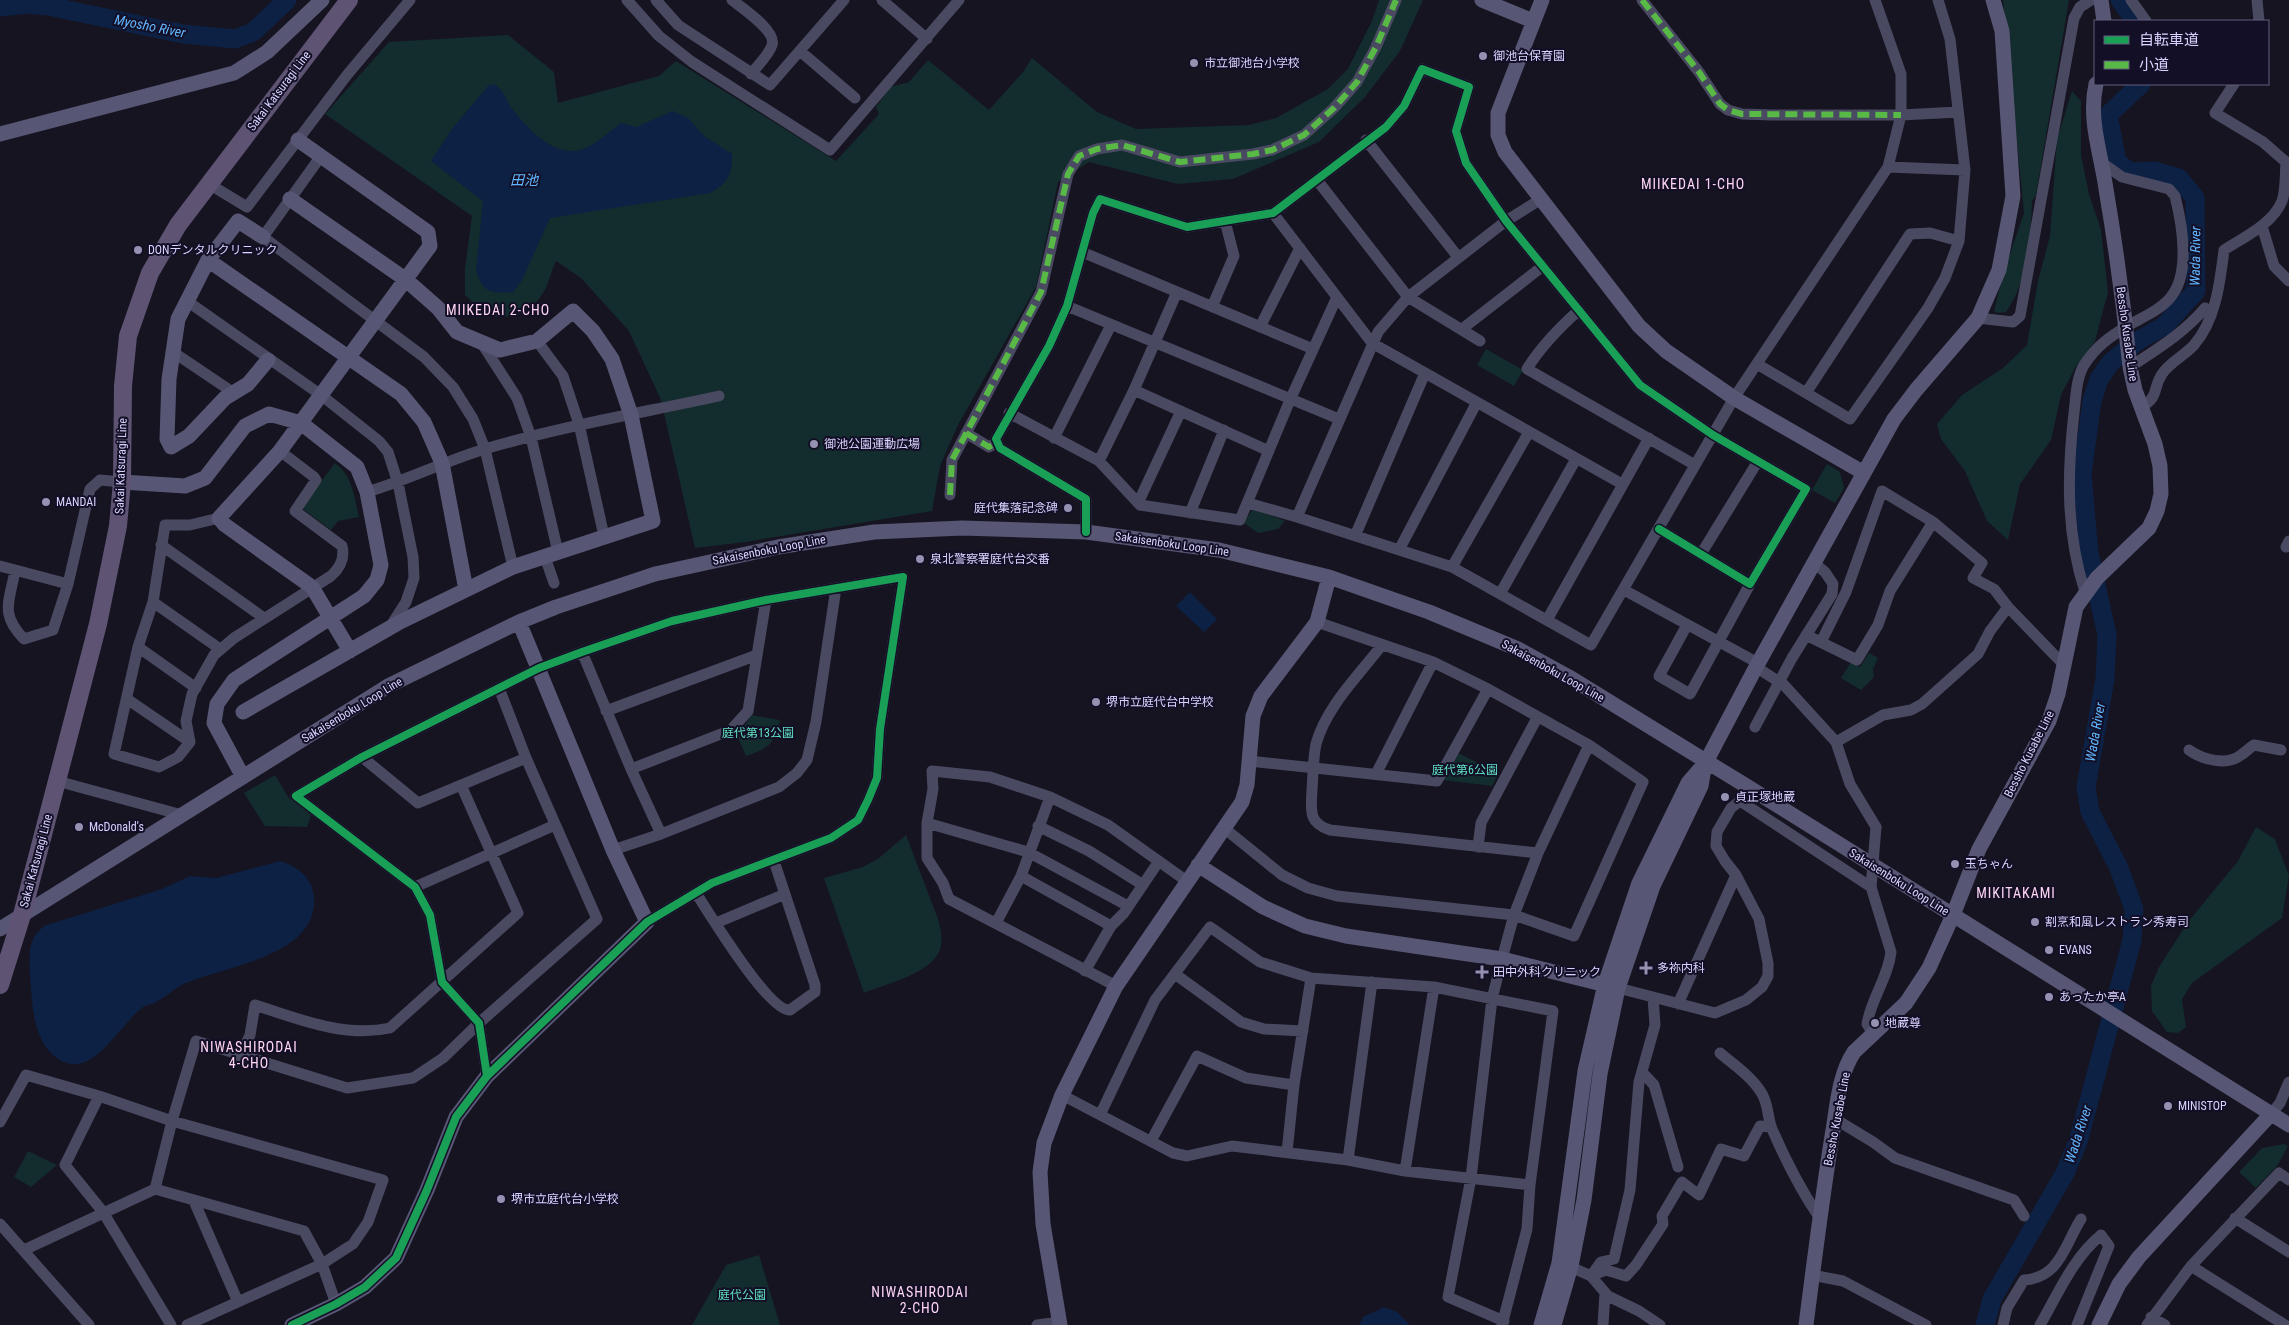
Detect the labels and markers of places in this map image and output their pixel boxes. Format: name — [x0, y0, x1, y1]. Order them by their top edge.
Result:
place label: 御池台保育園 — [1493, 49, 1565, 63]
marker: 御池台保育園 — [1477, 50, 1489, 62]
place label: 市立御池台小学校 — [1204, 56, 1300, 70]
marker: 市立御池台小学校 — [1188, 57, 1200, 69]
place label: DONデンタルクリニック — [148, 243, 278, 257]
marker: DONデンタルクリニック — [132, 244, 144, 256]
place label: 御池公園運動広場 — [824, 437, 920, 451]
marker: 御池公園運動広場 — [808, 438, 820, 450]
place label: MANDAI — [56, 495, 96, 509]
marker: MANDAI — [40, 496, 52, 508]
place label: 庭代集落記念碑 — [974, 501, 1058, 515]
marker: 庭代集落記念碑 — [1062, 502, 1074, 514]
place label: 泉北警察署庭代台交番 — [930, 552, 1050, 566]
marker: 泉北警察署庭代台交番 — [914, 553, 926, 565]
place label: 堺市立庭代台中学校 — [1106, 695, 1214, 709]
marker: 堺市立庭代台中学校 — [1090, 696, 1102, 708]
place label: 貞正塚地蔵 — [1735, 790, 1795, 804]
marker: 貞正塚地蔵 — [1719, 791, 1731, 803]
place label: McDonald's — [89, 820, 144, 834]
marker: McDonald's — [73, 821, 85, 833]
place label: 玉ちゃん — [1965, 857, 2013, 871]
marker: 玉ちゃん — [1949, 858, 1961, 870]
place label: 割烹和風レストラン秀寿司 — [2045, 915, 2189, 929]
marker: 割烹和風レストラン秀寿司 — [2029, 916, 2041, 928]
place label: EVANS — [2059, 943, 2092, 957]
marker: EVANS — [2043, 944, 2055, 956]
marker: 多祢内科 — [1639, 961, 1653, 975]
place label: 多祢内科 — [1657, 961, 1705, 975]
marker: 田中外科クリニック — [1475, 965, 1489, 979]
place label: 田中外科クリニック — [1493, 965, 1601, 979]
place label: あったか亭A — [2059, 990, 2126, 1004]
marker: あったか亭A — [2043, 991, 2055, 1003]
place label: 地蔵尊 — [1885, 1016, 1921, 1030]
marker: 地蔵尊 — [1869, 1017, 1881, 1029]
place label: MINISTOP — [2178, 1099, 2227, 1113]
marker: MINISTOP — [2162, 1100, 2174, 1112]
place label: 堺市立庭代台小学校 — [511, 1192, 619, 1206]
marker: 堺市立庭代台小学校 — [495, 1193, 507, 1205]

